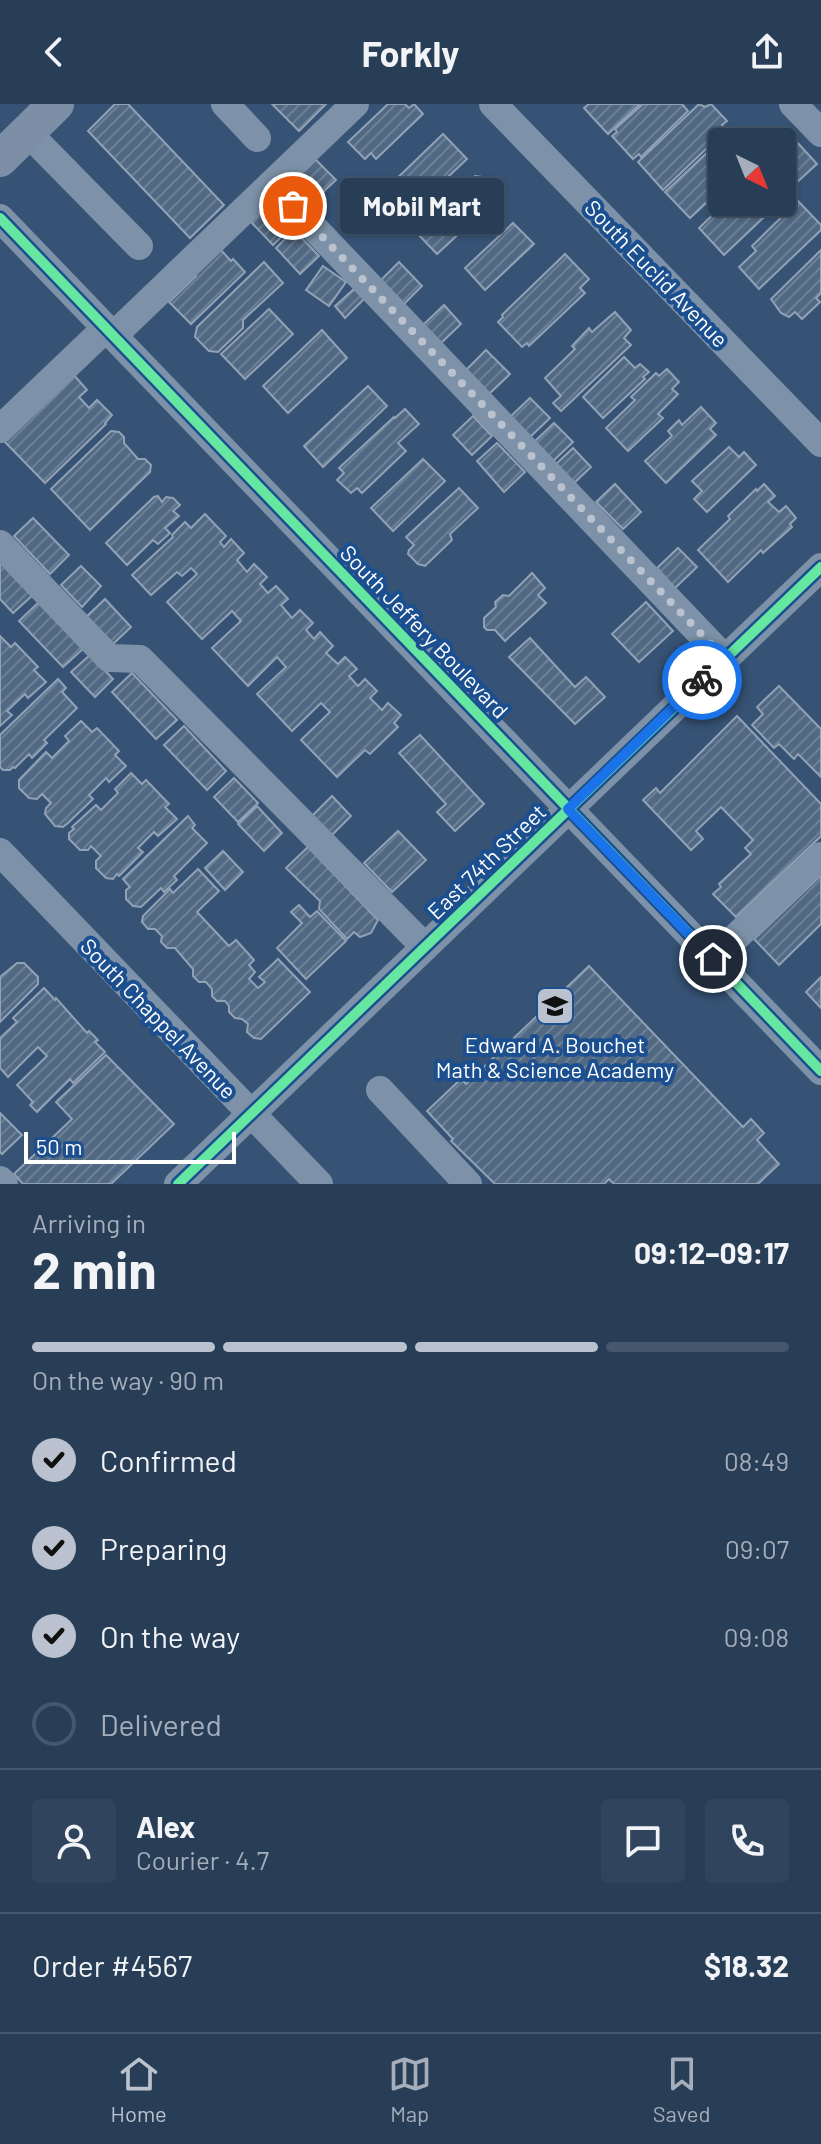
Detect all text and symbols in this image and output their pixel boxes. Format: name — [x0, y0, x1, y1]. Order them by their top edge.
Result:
icon: back — [32, 30, 76, 74]
icon: share — [745, 30, 789, 74]
text: Forkly — [361, 31, 460, 74]
north arrow — [708, 128, 796, 216]
map controls — [708, 128, 796, 216]
pin — [259, 172, 327, 240]
callout: Mobil Mart — [341, 178, 505, 234]
icon: bag — [271, 184, 315, 228]
text: Mobil Mart — [363, 190, 481, 221]
street label: South Euclid Avenue — [580, 194, 734, 352]
street label: South Jeffery Boulevard — [336, 539, 514, 723]
courier — [662, 640, 742, 720]
icon: bike — [680, 658, 724, 702]
street label: East 74th Street — [421, 798, 551, 924]
pin — [679, 925, 747, 993]
street label: South Chappel Avenue — [76, 933, 242, 1103]
icon: home — [691, 937, 735, 981]
school or university icon: Edward A. Bouchet Math & Science Academy — [534, 985, 576, 1027]
place label: Edward A. Bouchet Math & Science Academy — [436, 1031, 674, 1082]
scale bar — [24, 1128, 236, 1164]
text: 50 m — [36, 1133, 82, 1159]
text: Arriving in — [32, 1207, 146, 1238]
text: 09:12–09:17 — [634, 1234, 789, 1270]
text: 2 min — [32, 1237, 157, 1299]
text: On the way · 90 m — [32, 1364, 224, 1395]
icon: check — [32, 1438, 76, 1482]
text: Confirmed — [100, 1442, 237, 1478]
text: 08:49 — [724, 1445, 789, 1476]
icon: check — [32, 1526, 76, 1570]
text: Preparing — [100, 1530, 227, 1566]
text: 09:07 — [725, 1533, 789, 1564]
icon: check — [32, 1614, 76, 1658]
text: On the way — [100, 1618, 240, 1654]
text: 09:08 — [724, 1621, 789, 1652]
text: Delivered — [100, 1706, 222, 1742]
button: person — [32, 1799, 116, 1883]
button: chat — [601, 1799, 685, 1883]
button: phone — [705, 1799, 789, 1883]
text: Alex — [136, 1808, 195, 1844]
text: Courier · 4.7 — [136, 1844, 269, 1875]
text: Order #4567 — [32, 1947, 192, 1983]
text: $18.32 — [704, 1947, 789, 1983]
tab: Home — [111, 2052, 167, 2126]
tab: Map — [388, 2052, 432, 2126]
tab: Saved — [653, 2052, 710, 2126]

